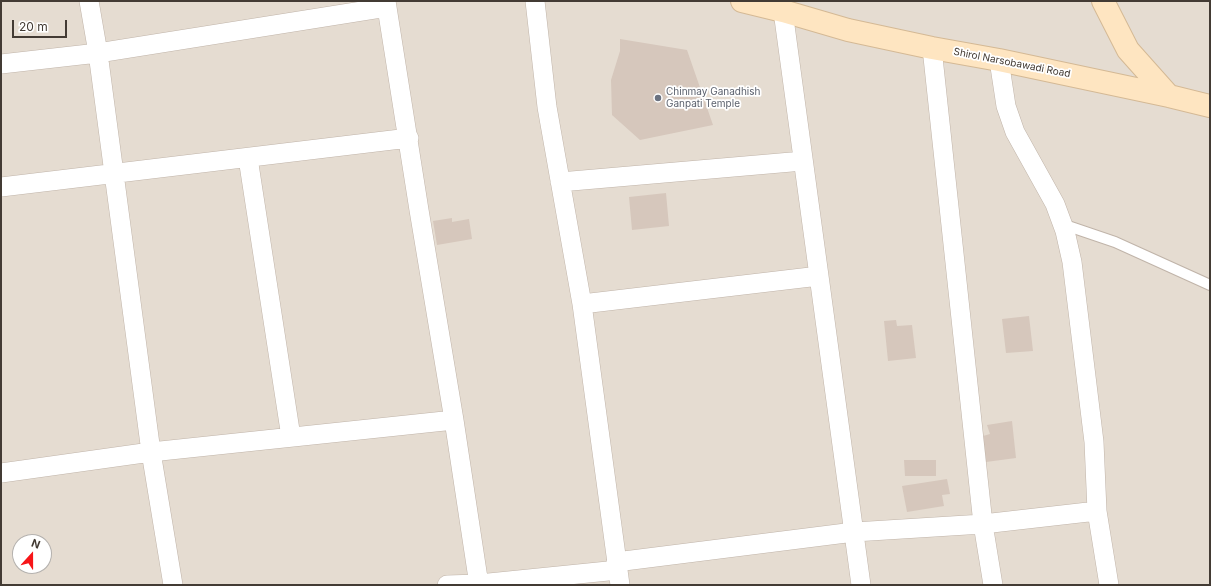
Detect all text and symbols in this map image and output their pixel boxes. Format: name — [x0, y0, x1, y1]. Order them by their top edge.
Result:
scale bar — [14, 12, 69, 38]
text: 20 m — [19, 19, 48, 34]
street label: Shirol Narsobawadi Road — [953, 46, 1071, 80]
place label: Chinmay Ganadhish Ganpati Temple — [666, 86, 760, 110]
marker: Chinmay Ganadhish Ganpati Temple — [653, 93, 663, 103]
north arrow — [12, 534, 52, 574]
text: N — [30, 536, 42, 552]

